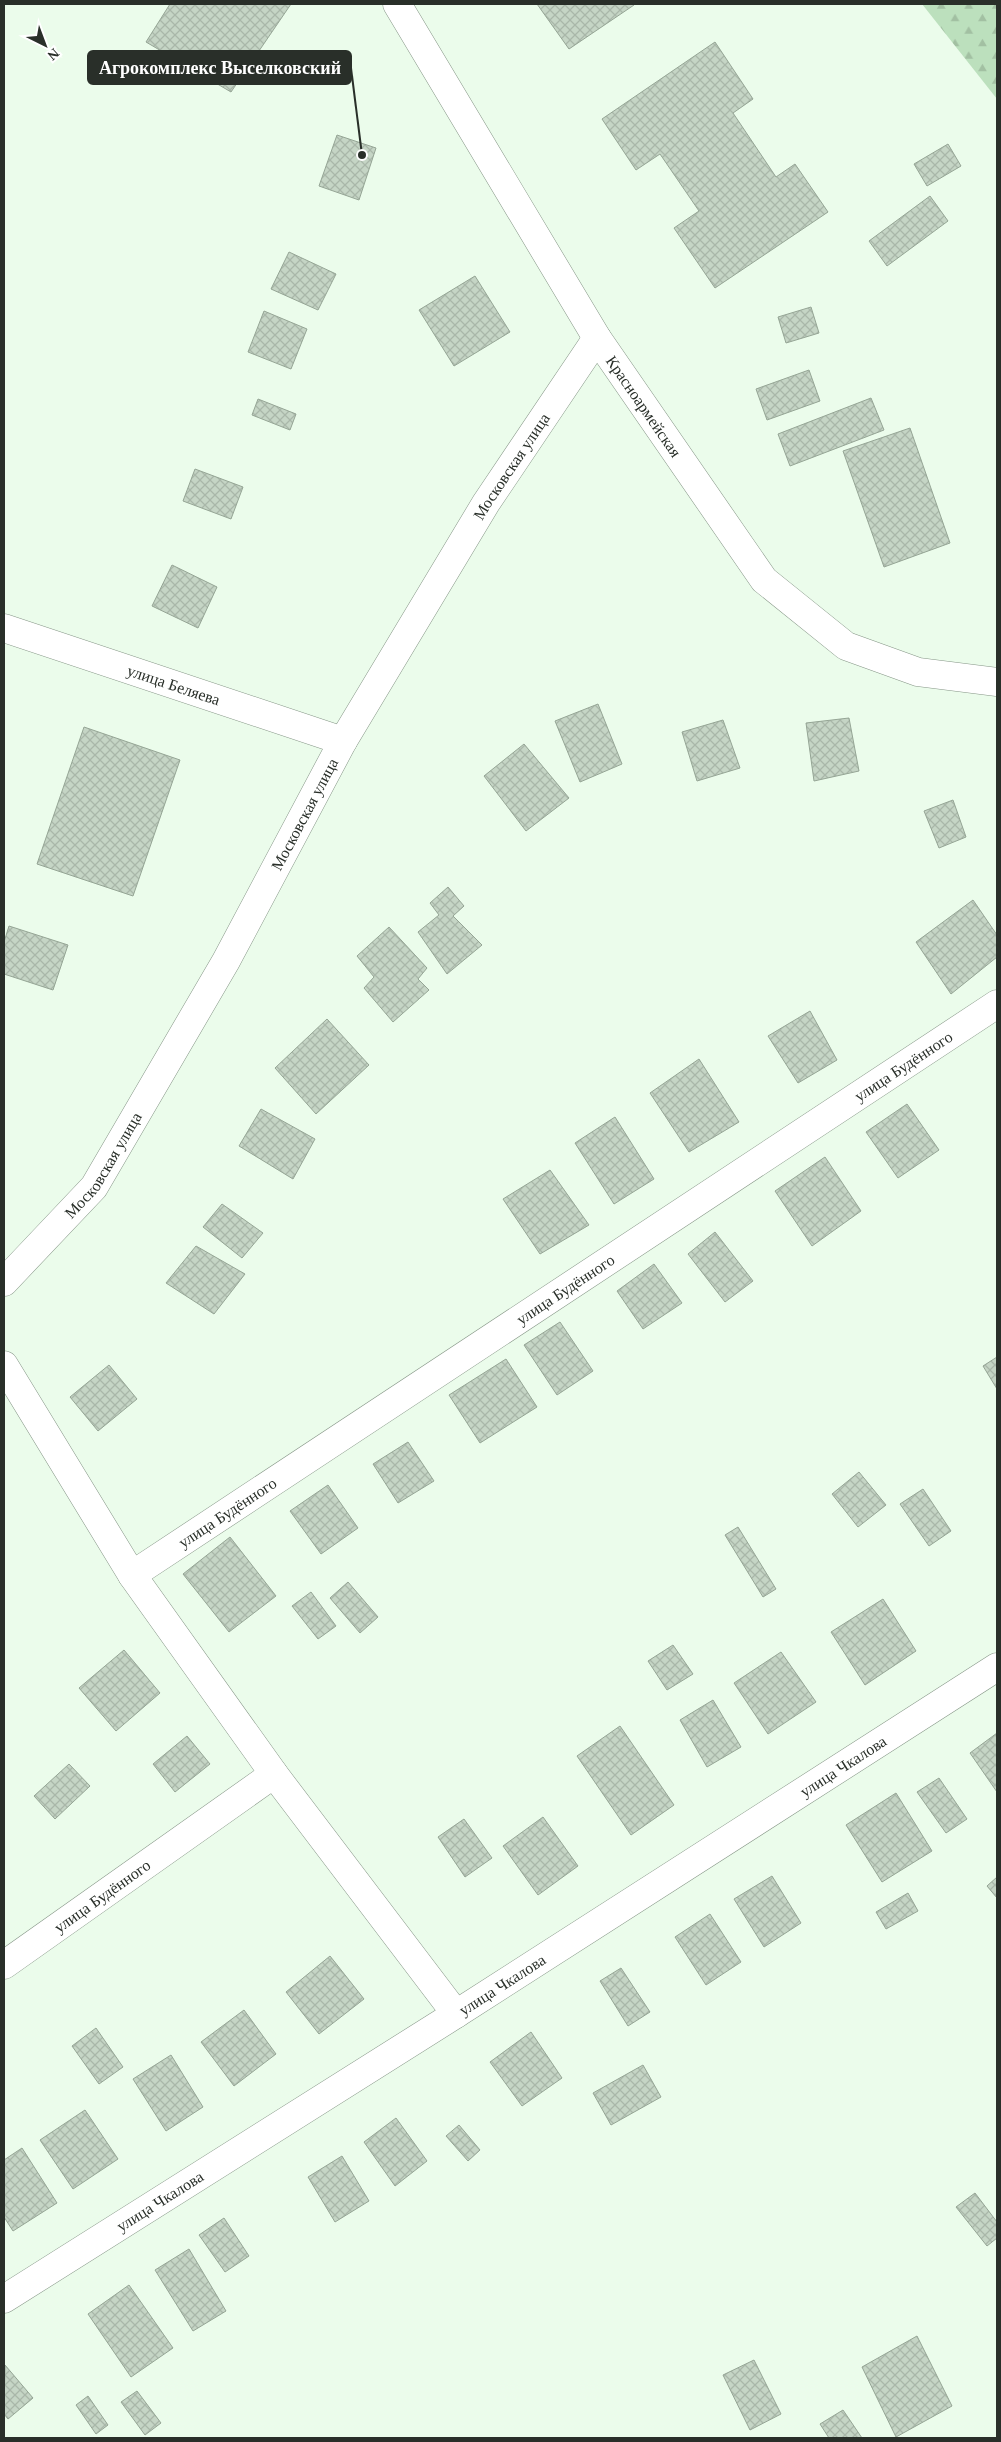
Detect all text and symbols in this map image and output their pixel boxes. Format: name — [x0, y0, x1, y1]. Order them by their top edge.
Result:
north arrow — [20, 20, 70, 70]
text: N — [45, 45, 62, 63]
callout: Агрокомплекс Выселковский — [88, 51, 351, 84]
text: Агрокомплекс Выселковский — [99, 58, 341, 78]
street label: Красноармейская — [603, 352, 685, 460]
street label: Московская улица — [470, 410, 553, 522]
street label: улица Беляева — [125, 661, 222, 708]
street label: Московская улица — [267, 755, 341, 873]
street label: улица Будённого — [851, 1028, 955, 1105]
street label: Московская улица — [61, 1109, 144, 1221]
street label: улица Будённого — [513, 1251, 617, 1328]
street label: улица Будённого — [175, 1474, 279, 1551]
street label: улица Чкалова — [797, 1732, 889, 1801]
street label: улица Будённого — [51, 1856, 153, 1936]
street label: улица Чкалова — [456, 1951, 548, 2019]
street label: улица Чкалова — [113, 2167, 206, 2235]

